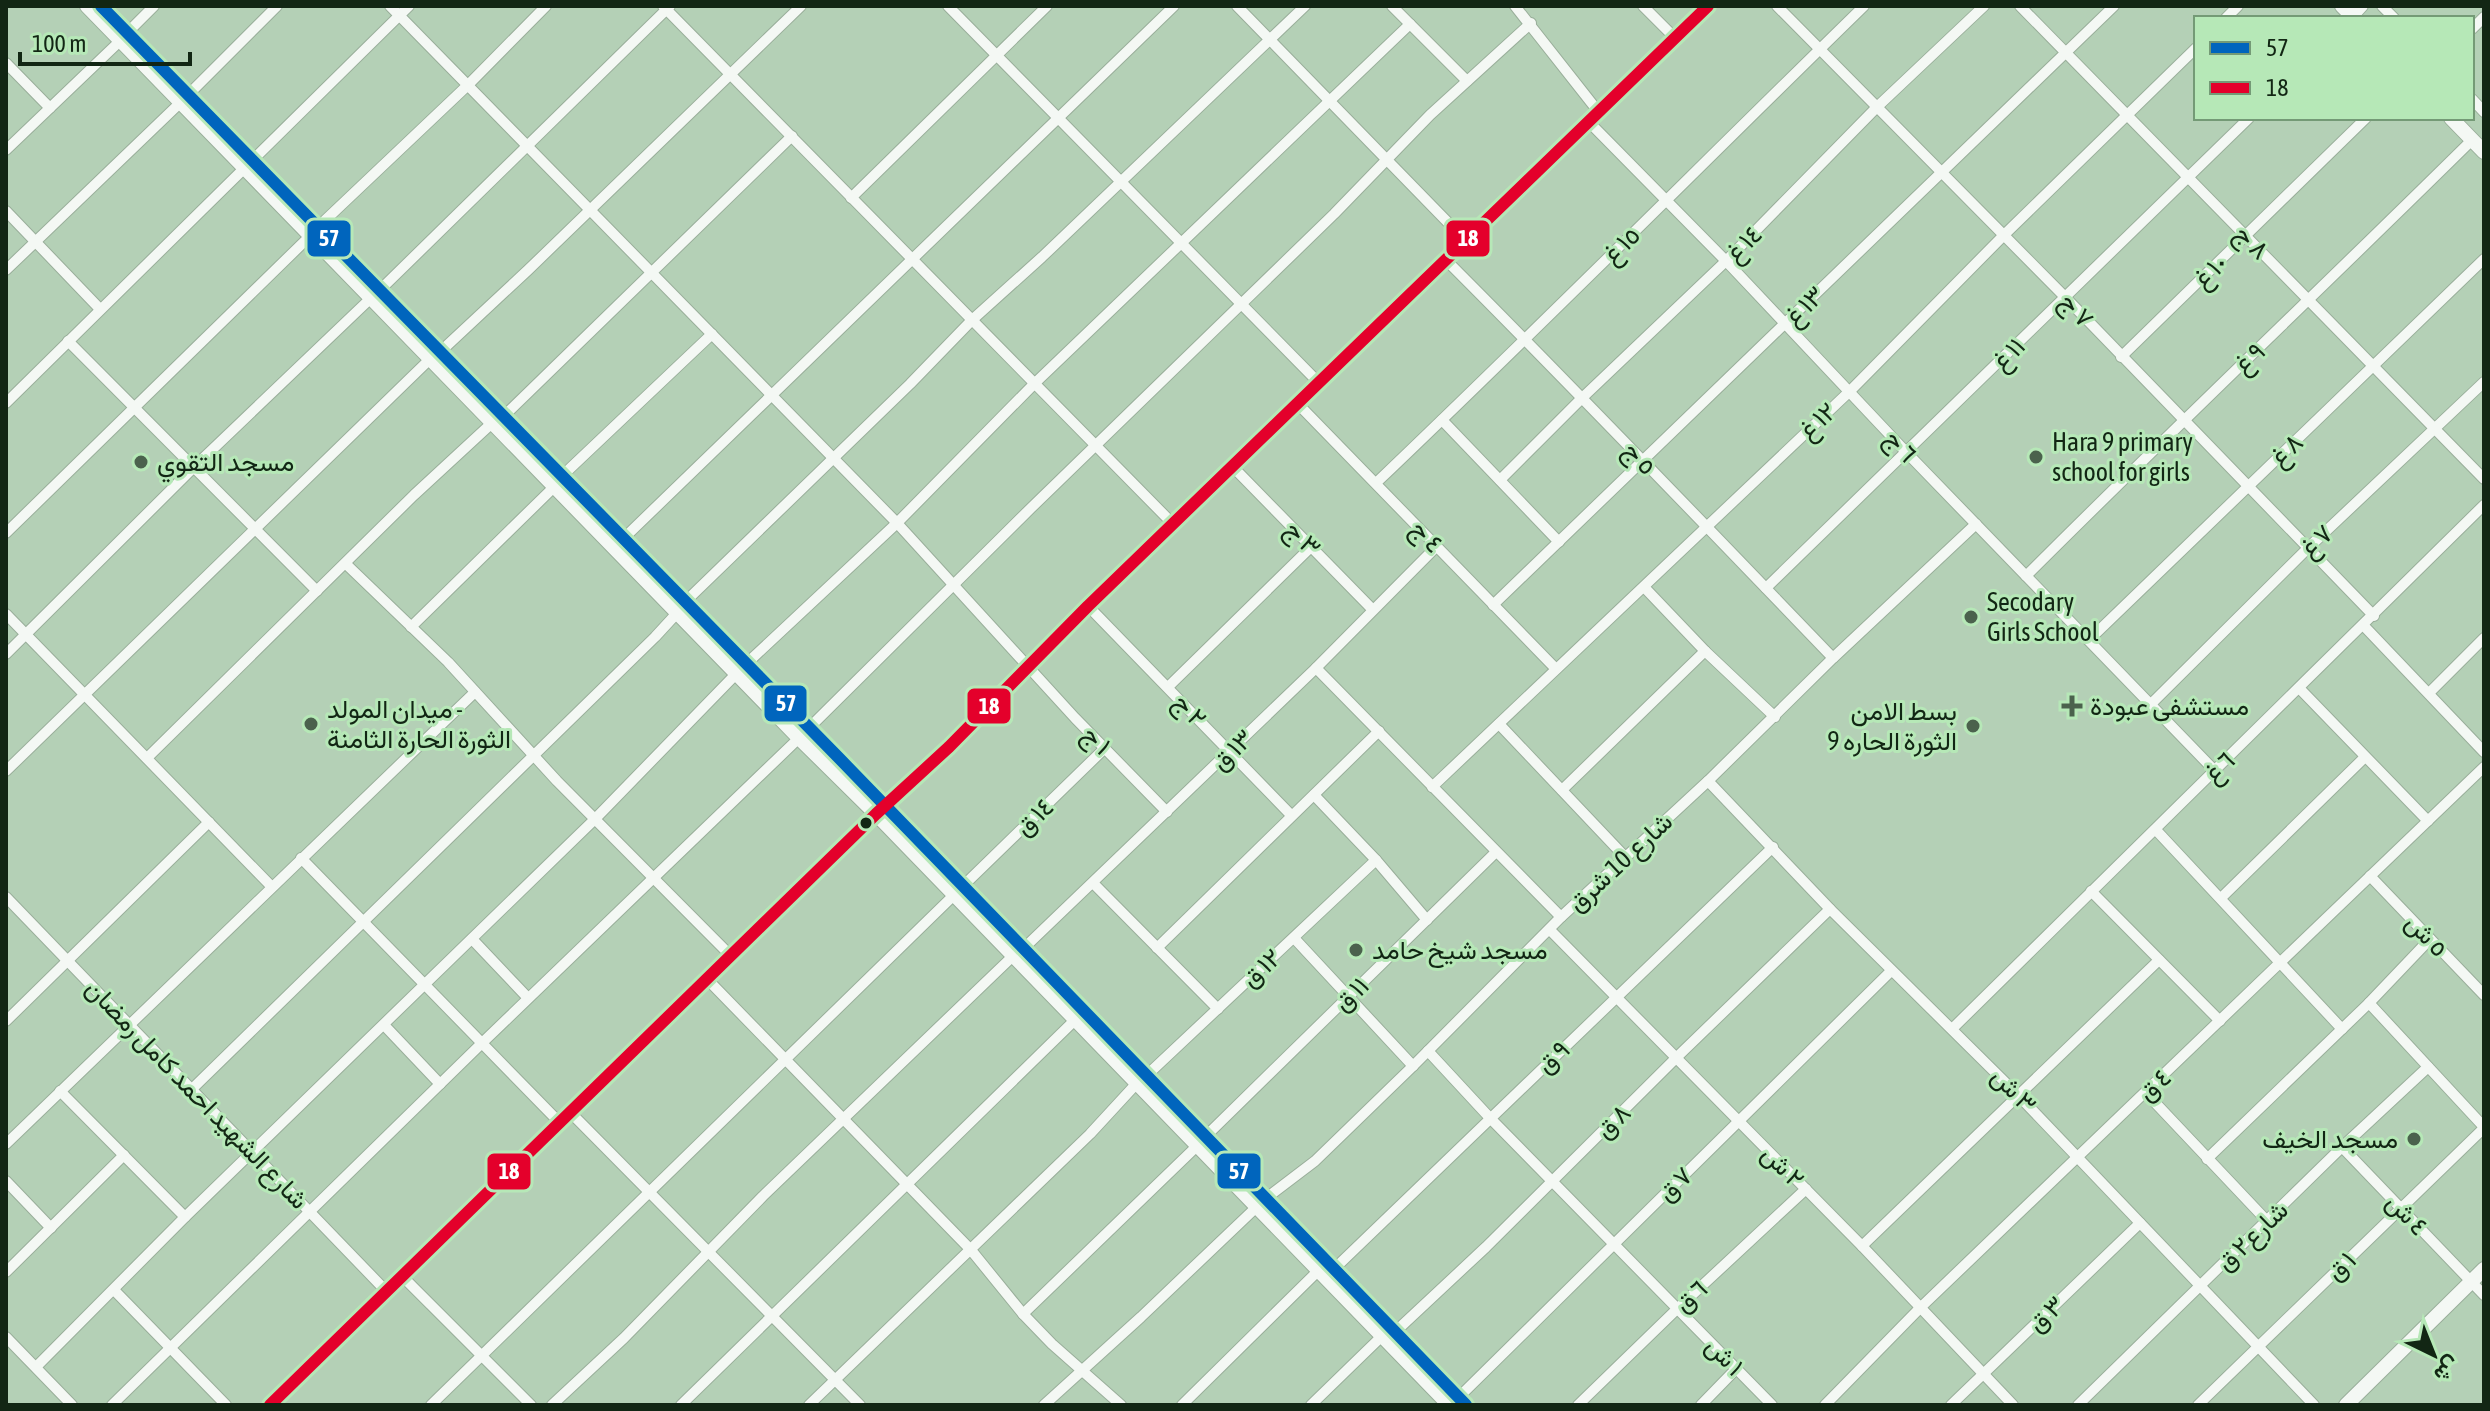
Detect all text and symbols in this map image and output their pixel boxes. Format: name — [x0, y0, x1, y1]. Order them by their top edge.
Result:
scale bar — [20, 16, 190, 66]
legend — [2194, 16, 2474, 120]
text: 100 m — [32, 30, 86, 57]
text: 57 — [2266, 34, 2289, 61]
text: 18 — [2266, 74, 2289, 101]
line badge: 57 — [306, 219, 352, 258]
line badge: 18 — [1445, 219, 1491, 258]
street label: ٨ ج — [2226, 219, 2275, 268]
street label: ١٥ غ — [1596, 220, 1648, 272]
street label: ١٤ غ — [1719, 220, 1770, 271]
text: 57 — [319, 225, 339, 251]
text: 18 — [1458, 225, 1478, 251]
street label: ١٠ غ — [2186, 247, 2236, 297]
street label: ١٣ غ — [1778, 280, 1832, 334]
street label: ٧ ج — [2051, 287, 2100, 336]
street label: ١١ غ — [1985, 331, 2033, 379]
street label: ٩ غ — [2227, 336, 2273, 382]
street label: ١٢ غ — [1792, 396, 1844, 448]
street label: ٦ ج — [1876, 423, 1923, 471]
place label: Hara 9 primary school for girls — [2052, 427, 2193, 487]
street label: ٨ غ — [2263, 427, 2311, 475]
street label: ٥ ج — [1615, 435, 1663, 483]
place label: مسجد التقوي — [157, 447, 294, 483]
marker: Hara 9 primary school for girls — [2027, 448, 2045, 466]
marker: مسجد التقوي — [132, 453, 150, 471]
street label: ٣ ج — [1277, 514, 1327, 564]
street label: ٤ ج — [1403, 514, 1449, 560]
street label: ٧ غ — [2293, 518, 2341, 566]
place label: Secodary Girls School — [1987, 587, 2099, 647]
marker: Secodary Girls School — [1962, 608, 1980, 626]
line badge: 57 — [763, 684, 808, 723]
line badge: 18 — [966, 687, 1012, 725]
street label: ٢ ج — [1165, 687, 1213, 735]
text: 57 — [776, 690, 796, 716]
place label: مستشفى عبودة — [2090, 691, 2249, 722]
text: 18 — [979, 693, 999, 719]
place label: ميدان المولد - الثورة الحارة الثامنة — [327, 694, 511, 755]
marker: مستشفى عبودة — [2061, 695, 2083, 717]
place label: بسط الامن الثورة الحاره 9 — [1827, 696, 1957, 757]
marker: ميدان المولد - الثورة الحارة الثامنة — [302, 715, 320, 733]
marker: بسط الامن الثورة الحاره 9 — [1964, 717, 1982, 735]
street label: ١ ج — [1074, 719, 1118, 763]
street label: ١٣ ق — [1205, 723, 1259, 777]
street label: ٦ غ — [2197, 745, 2243, 791]
street label: ١٤ ق — [1009, 792, 1059, 842]
street label: شارع 10 شرق — [1562, 806, 1680, 920]
unlabelled marker — [858, 815, 874, 831]
street label: ٥ ش — [2399, 907, 2454, 963]
place label: مسجد شيخ حامد — [1372, 935, 1548, 968]
marker: مسجد شيخ حامد — [1347, 941, 1365, 959]
street label: ١٢ ق — [1235, 942, 1287, 994]
street label: ١١ ق — [1327, 970, 1375, 1018]
street label: شارع الشهيد احمد كامل رمضان — [77, 973, 315, 1217]
street label: ٩ ق — [1530, 1034, 1576, 1080]
street label: ٣ ش — [1985, 1061, 2043, 1120]
street label: ٤ ق — [2131, 1063, 2177, 1107]
street label: ٨ ق — [1589, 1097, 1637, 1145]
place label: مسجد الخيف — [2262, 1124, 2398, 1154]
marker: مسجد الخيف — [2405, 1130, 2423, 1148]
street label: ٢ ش — [1755, 1138, 1811, 1194]
line badge: 18 — [486, 1152, 532, 1191]
line badge: 57 — [1216, 1152, 1262, 1190]
text: 18 — [499, 1158, 519, 1184]
text: 57 — [1229, 1158, 1249, 1184]
street label: ٧ ق — [1651, 1160, 1699, 1208]
street label: ٤ ش — [2379, 1187, 2434, 1242]
street label: شارع٢ ق — [2210, 1195, 2296, 1279]
street label: ١ ق — [2320, 1245, 2362, 1287]
street label: ٦ ق — [1668, 1273, 1714, 1319]
street label: ٣ ق — [2022, 1290, 2070, 1338]
north arrow — [2394, 1315, 2474, 1395]
street label: ١ ش — [1699, 1331, 1750, 1382]
text: ش — [2428, 1350, 2466, 1388]

